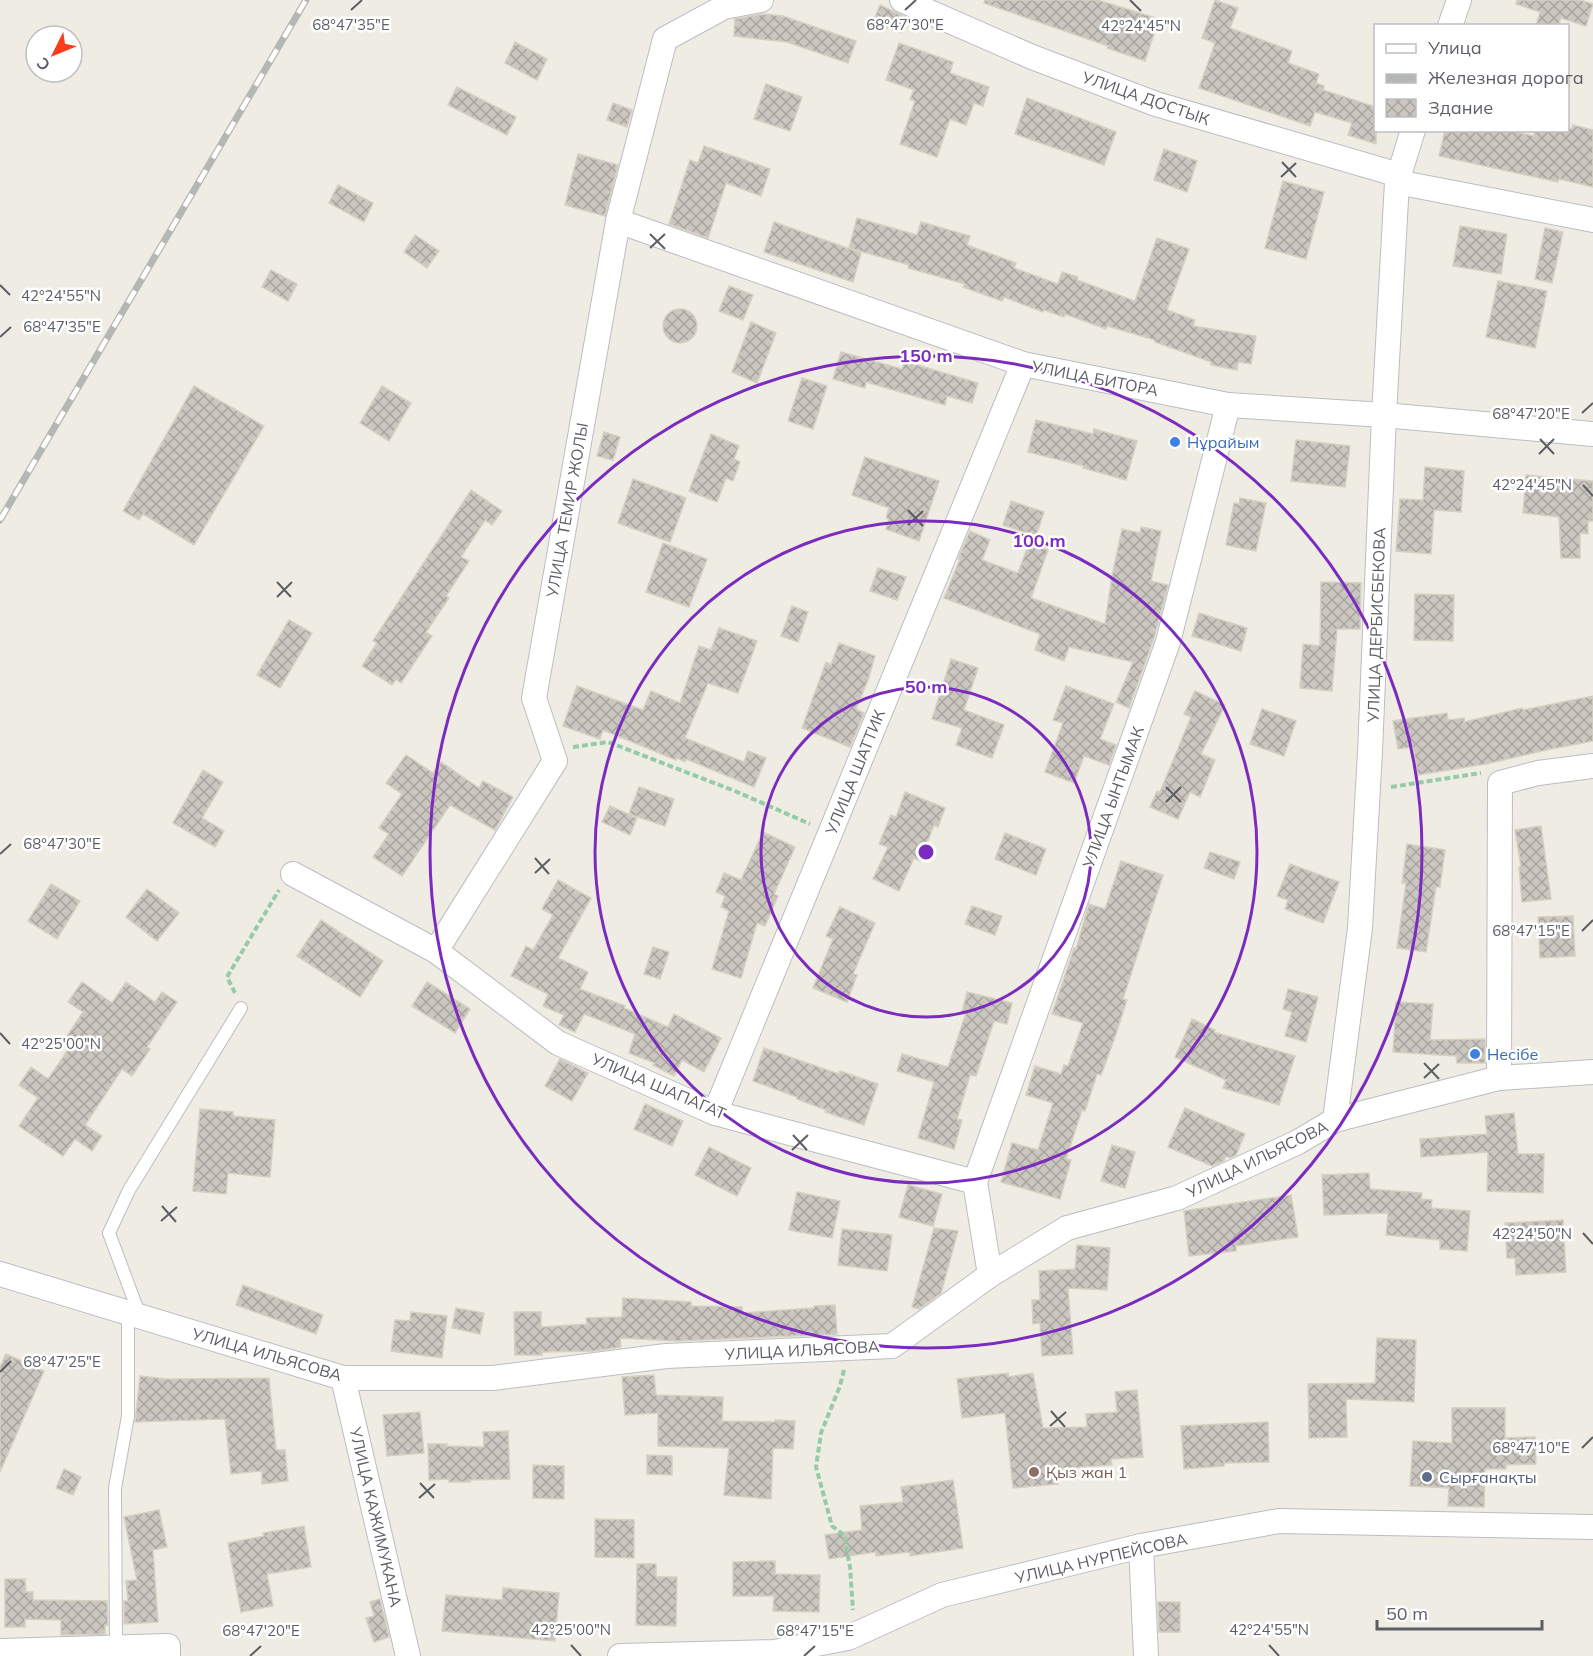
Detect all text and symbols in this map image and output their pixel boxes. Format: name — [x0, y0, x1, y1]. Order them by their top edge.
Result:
text: 68°47'35"E — [312, 15, 390, 34]
text: 68°47'30"E — [866, 15, 944, 34]
text: 42°24'45"N — [1101, 16, 1181, 35]
north arrow — [24, 24, 84, 84]
legend — [1374, 24, 1569, 132]
text: Улица — [1427, 36, 1482, 59]
text: С — [32, 53, 54, 75]
street label: УЛИЦА ДОСТЫК — [1079, 66, 1213, 129]
text: Железная дорога — [1428, 66, 1584, 89]
text: Здание — [1428, 96, 1493, 119]
text: 42°24'55"N — [21, 286, 101, 305]
text: 68°47'35"E — [23, 317, 101, 336]
text: 150 m — [899, 344, 953, 367]
street label: УЛИЦА БИТОРА — [1029, 356, 1160, 400]
text: 68°47'20"E — [1492, 404, 1570, 423]
street label: УЛИЦА ТЕМИР ЖОЛЫ — [542, 421, 592, 600]
place label: Нұрайым — [1187, 432, 1260, 452]
marker: Нұрайым — [1168, 435, 1182, 449]
text: 42°24'45"N — [1492, 475, 1572, 494]
street label: УЛИЦА ДЕРБИСБЕКОВА — [1363, 527, 1389, 724]
text: 100 m — [1012, 529, 1066, 552]
text: 50 m — [905, 675, 947, 698]
street label: УЛИЦА ШАТТИК — [820, 706, 889, 838]
street label: УЛИЦА ЫНТЫМАК — [1078, 723, 1148, 872]
text: 68°47'30"E — [23, 834, 101, 853]
centre of rings — [916, 842, 936, 862]
text: 68°47'15"E — [1492, 921, 1570, 940]
text: 42°25'00"N — [21, 1034, 101, 1053]
place label: Несібе — [1487, 1044, 1538, 1064]
marker: Несібе — [1468, 1047, 1482, 1061]
street label: УЛИЦА ШАПАГАТ — [588, 1048, 730, 1124]
street label: УЛИЦА ИЛЬЯСОВА — [1182, 1116, 1331, 1202]
text: 42°24'50"N — [1492, 1224, 1572, 1243]
street label: УЛИЦА ИЛЬЯСОВА — [189, 1323, 345, 1385]
street label: УЛИЦА ИЛЬЯСОВА — [723, 1336, 880, 1364]
text: 68°47'25"E — [23, 1352, 101, 1371]
street label: УЛИЦА КАЖИМУКАНА — [345, 1424, 406, 1609]
text: 68°47'10"E — [1492, 1438, 1570, 1457]
place label: Қыз жан 1 — [1046, 1462, 1127, 1482]
marker: Қыз жан 1 — [1027, 1465, 1041, 1479]
place label: Сырғанақты — [1439, 1467, 1537, 1487]
marker: Сырғанақты — [1420, 1470, 1434, 1484]
street label: УЛИЦА НУРПЕЙСОВА — [1012, 1528, 1189, 1588]
scale bar — [1377, 1593, 1542, 1631]
text: 50 m — [1386, 1602, 1428, 1625]
text: 42°25'00"N — [531, 1620, 611, 1639]
text: 42°24'55"N — [1229, 1620, 1309, 1639]
text: 68°47'20"E — [222, 1621, 300, 1640]
text: 68°47'15"E — [776, 1621, 854, 1640]

